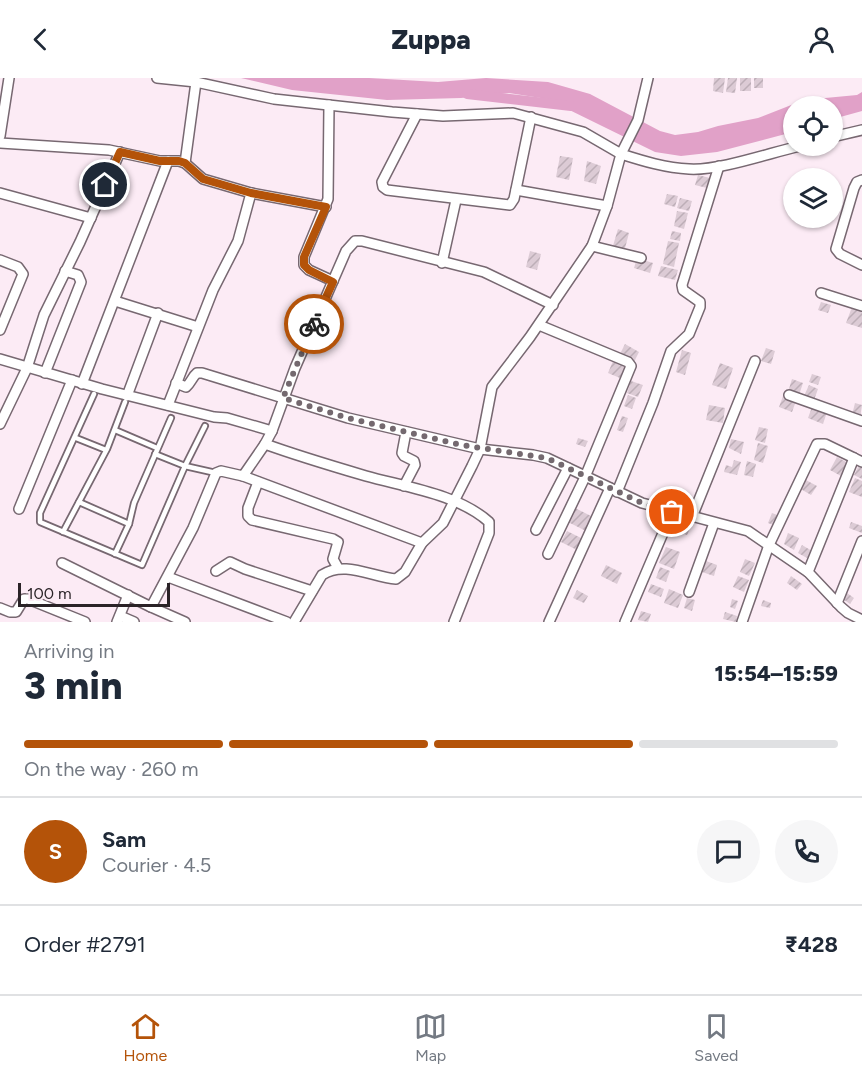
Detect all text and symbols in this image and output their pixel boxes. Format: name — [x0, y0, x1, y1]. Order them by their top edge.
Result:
icon: back — [24, 23, 57, 56]
text: Zuppa — [391, 23, 471, 56]
icon: person — [805, 23, 838, 56]
map controls — [783, 96, 843, 228]
button: locate — [783, 96, 843, 156]
pin — [79, 159, 130, 210]
icon: home — [88, 168, 121, 201]
button: layers — [783, 168, 843, 228]
courier — [284, 294, 344, 354]
icon: bike — [298, 308, 331, 341]
pin — [646, 486, 697, 537]
icon: bag — [655, 495, 688, 528]
scale bar — [18, 580, 170, 608]
text: 100 m — [27, 584, 72, 603]
text: Arriving in — [24, 639, 114, 663]
text: 15:54–15:59 — [715, 660, 838, 687]
text: 3 min — [24, 662, 122, 709]
text: On the way · 260 m — [24, 757, 198, 781]
button: chat — [697, 820, 760, 883]
button: phone — [775, 820, 838, 883]
text: Sam — [102, 826, 146, 853]
text: S — [49, 838, 62, 865]
text: Courier · 4.5 — [102, 853, 211, 877]
text: Order #2791 — [24, 931, 146, 958]
text: ₹428 — [785, 931, 838, 958]
tab: Home — [124, 1010, 167, 1065]
tab: Map — [414, 1010, 447, 1065]
tab: Saved — [694, 1010, 738, 1065]

